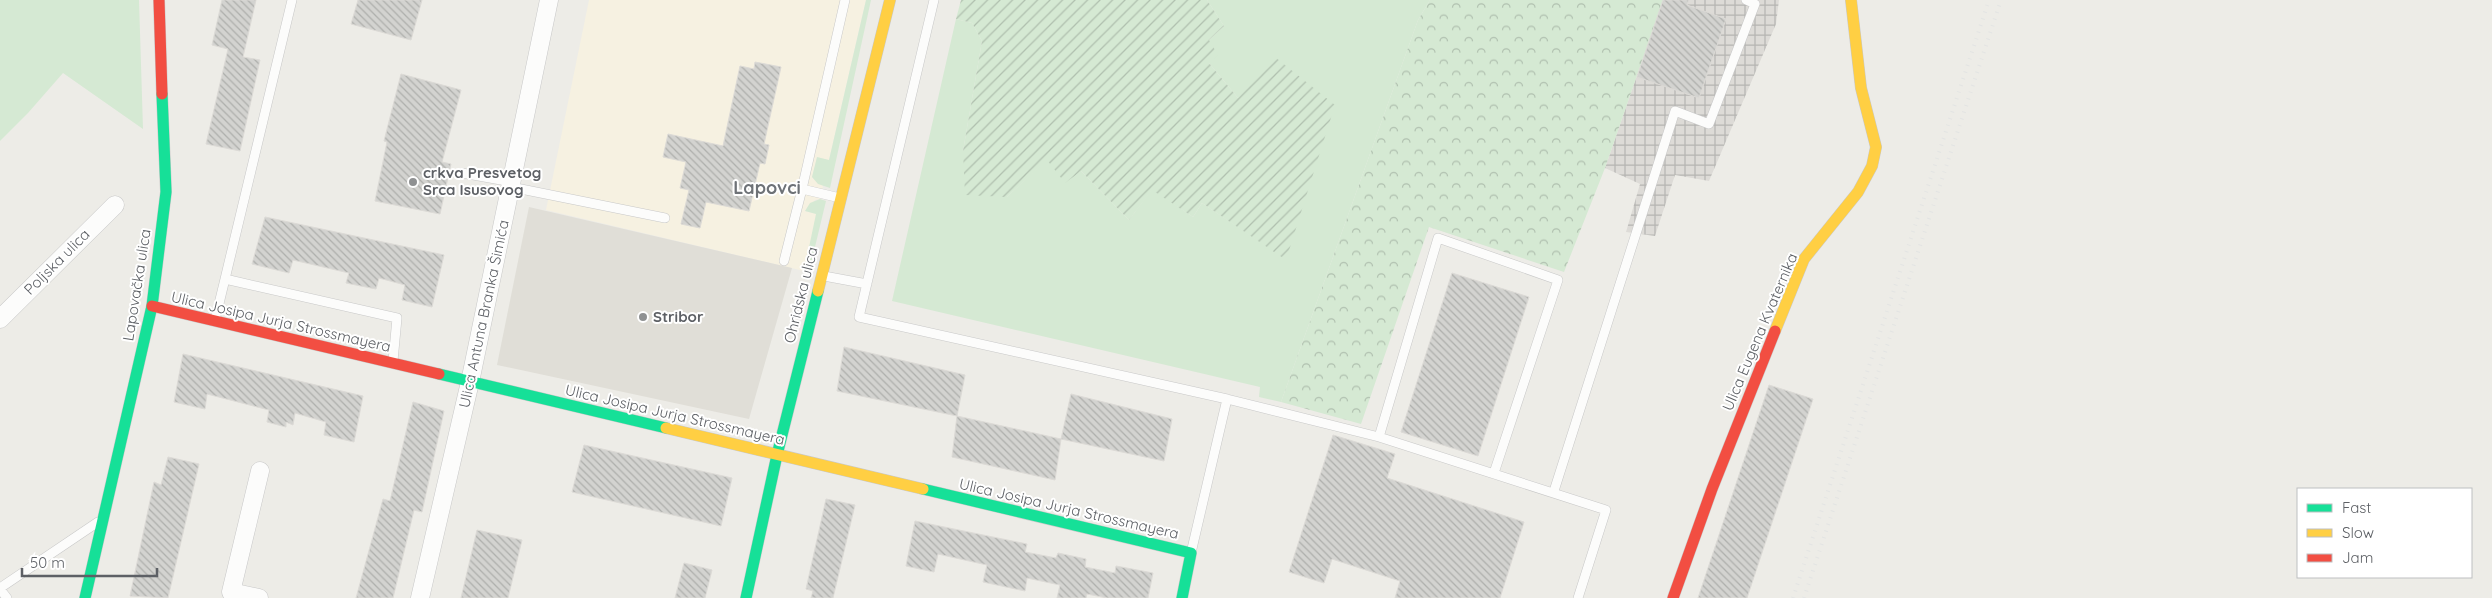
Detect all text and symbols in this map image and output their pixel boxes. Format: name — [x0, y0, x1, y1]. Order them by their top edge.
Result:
place label: crkva Presvetog Srca Isusovog — [423, 163, 541, 199]
marker: crkva Presvetog Srca Isusovog — [407, 176, 419, 188]
district label: Lapovci — [733, 176, 801, 199]
street label: Ulica Antuna Branka Šimića — [454, 218, 513, 410]
street label: Poljska ulica — [20, 225, 94, 299]
street label: Lapovačka ulica — [118, 228, 155, 342]
street label: Ohridska ulica — [779, 245, 822, 345]
street label: Ulica Eugena Kvaternika — [1718, 250, 1801, 414]
street label: Ulica Josipa Jurja Strossmayera — [169, 287, 393, 356]
place label: Stribor — [653, 307, 704, 326]
marker: Stribor — [637, 311, 649, 323]
street label: Ulica Josipa Jurja Strossmayera — [563, 380, 787, 449]
street label: Ulica Josipa Jurja Strossmayera — [957, 474, 1181, 543]
legend — [2297, 488, 2472, 578]
text: Fast — [2342, 498, 2371, 517]
text: Slow — [2342, 523, 2374, 542]
scale bar — [22, 546, 158, 578]
text: Jam — [2342, 548, 2373, 567]
text: 50 m — [30, 553, 65, 572]

